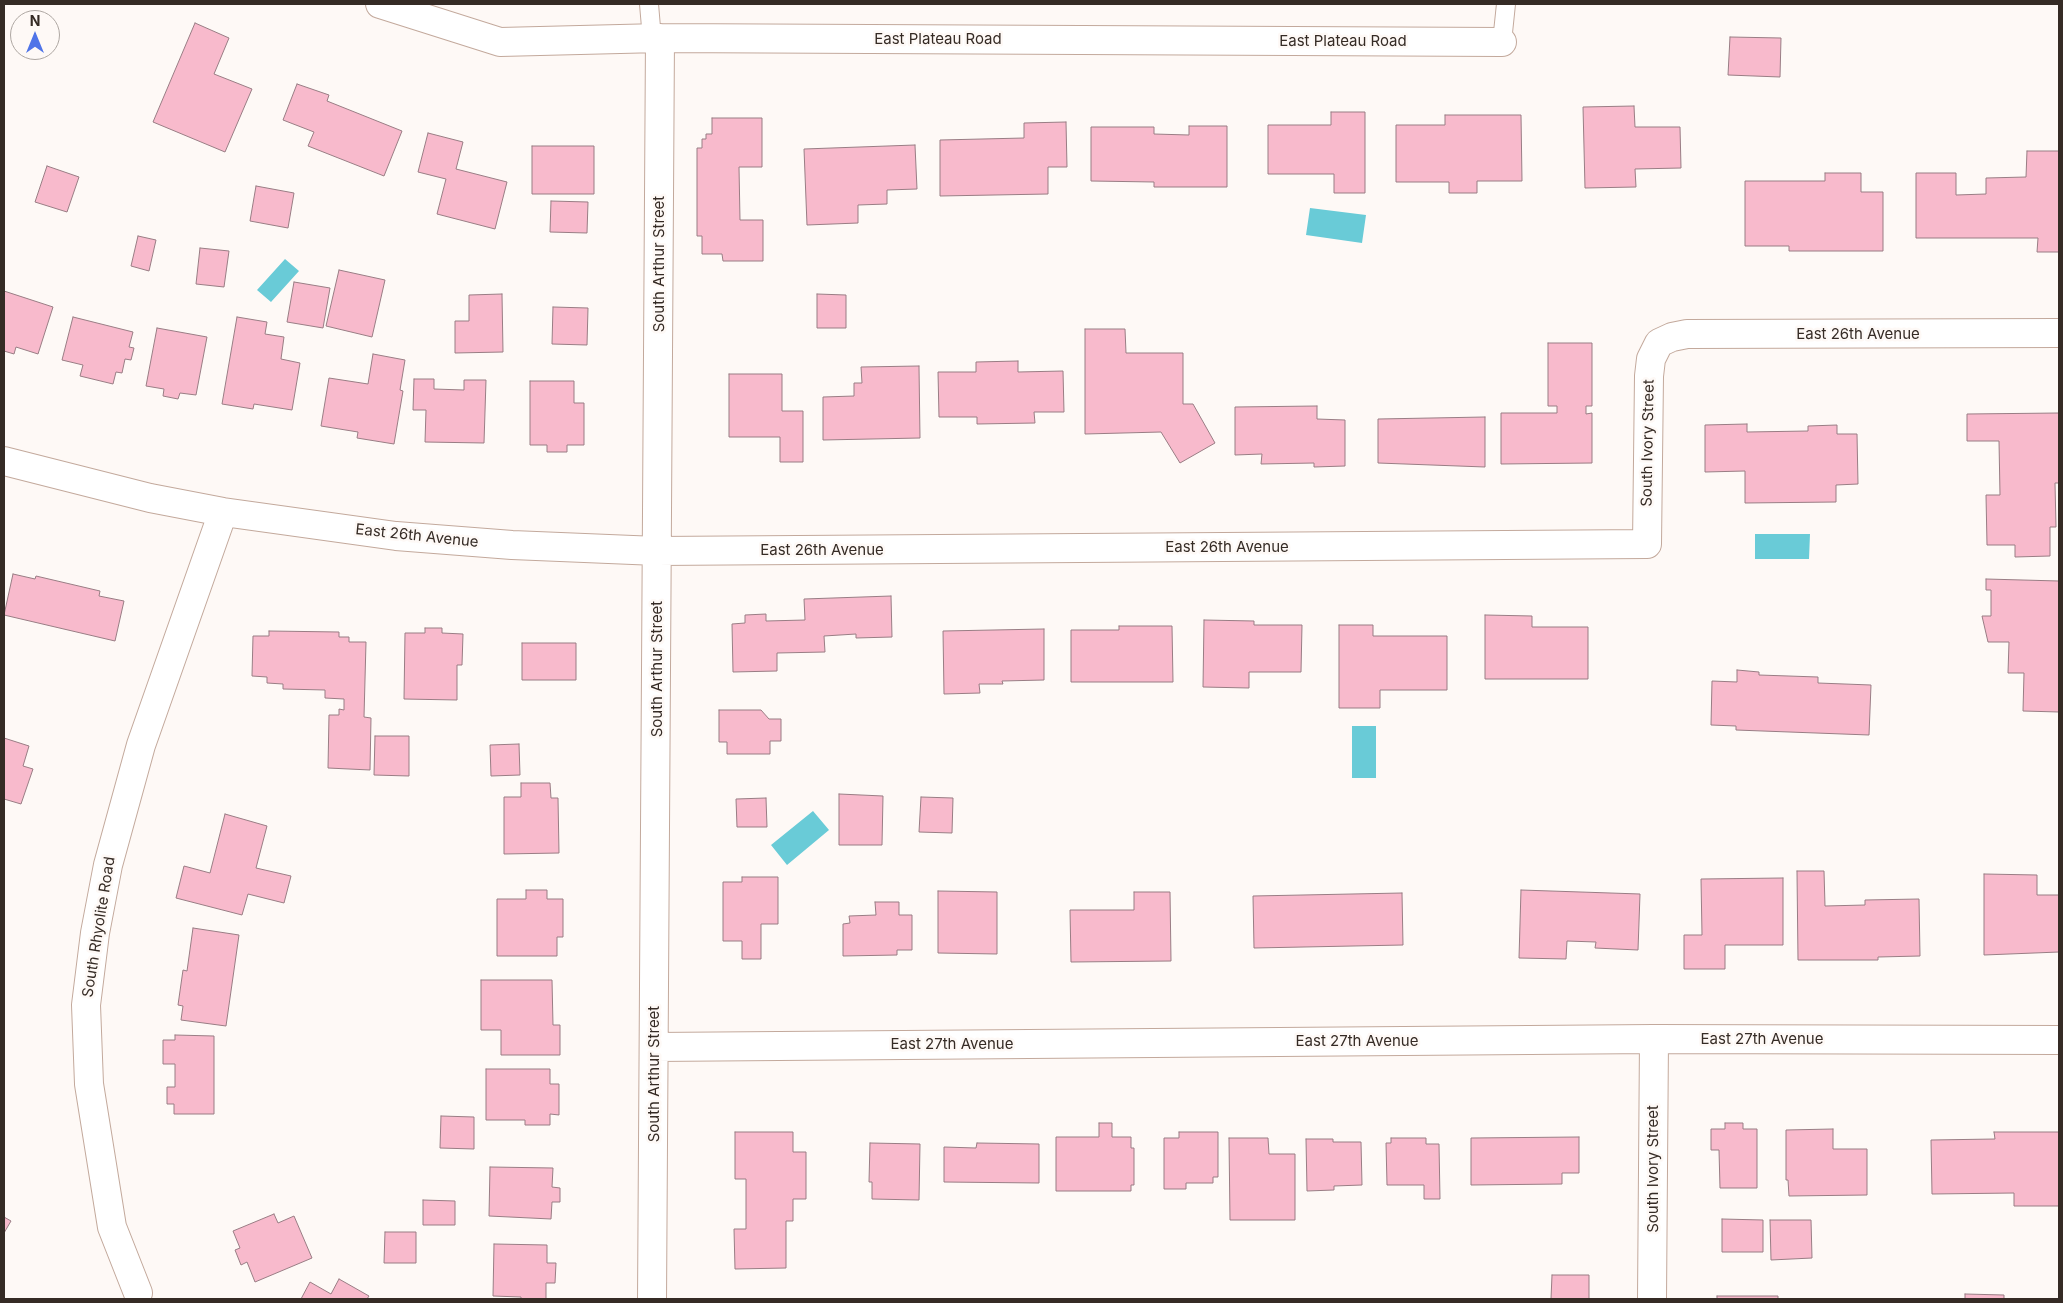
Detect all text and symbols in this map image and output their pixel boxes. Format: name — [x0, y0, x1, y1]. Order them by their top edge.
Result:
north arrow — [10, 10, 60, 60]
text: N — [30, 12, 40, 29]
street label: East Plateau Road — [874, 30, 1002, 48]
street label: East Plateau Road — [1279, 32, 1407, 50]
street label: South Arthur Street — [650, 196, 668, 332]
street label: East 26th Avenue — [1796, 325, 1920, 343]
street label: South Ivory Street — [1638, 379, 1658, 507]
street label: East 26th Avenue — [355, 521, 479, 551]
street label: East 26th Avenue — [1165, 538, 1289, 556]
street label: East 26th Avenue — [760, 541, 884, 559]
street label: South Arthur Street — [648, 601, 666, 737]
street label: South Rhyolite Road — [79, 855, 119, 999]
street label: South Arthur Street — [645, 1006, 663, 1142]
street label: East 27th Avenue — [1701, 1030, 1823, 1048]
street label: East 27th Avenue — [1296, 1032, 1418, 1050]
street label: East 27th Avenue — [891, 1035, 1013, 1053]
street label: South Ivory Street — [1644, 1105, 1662, 1233]

